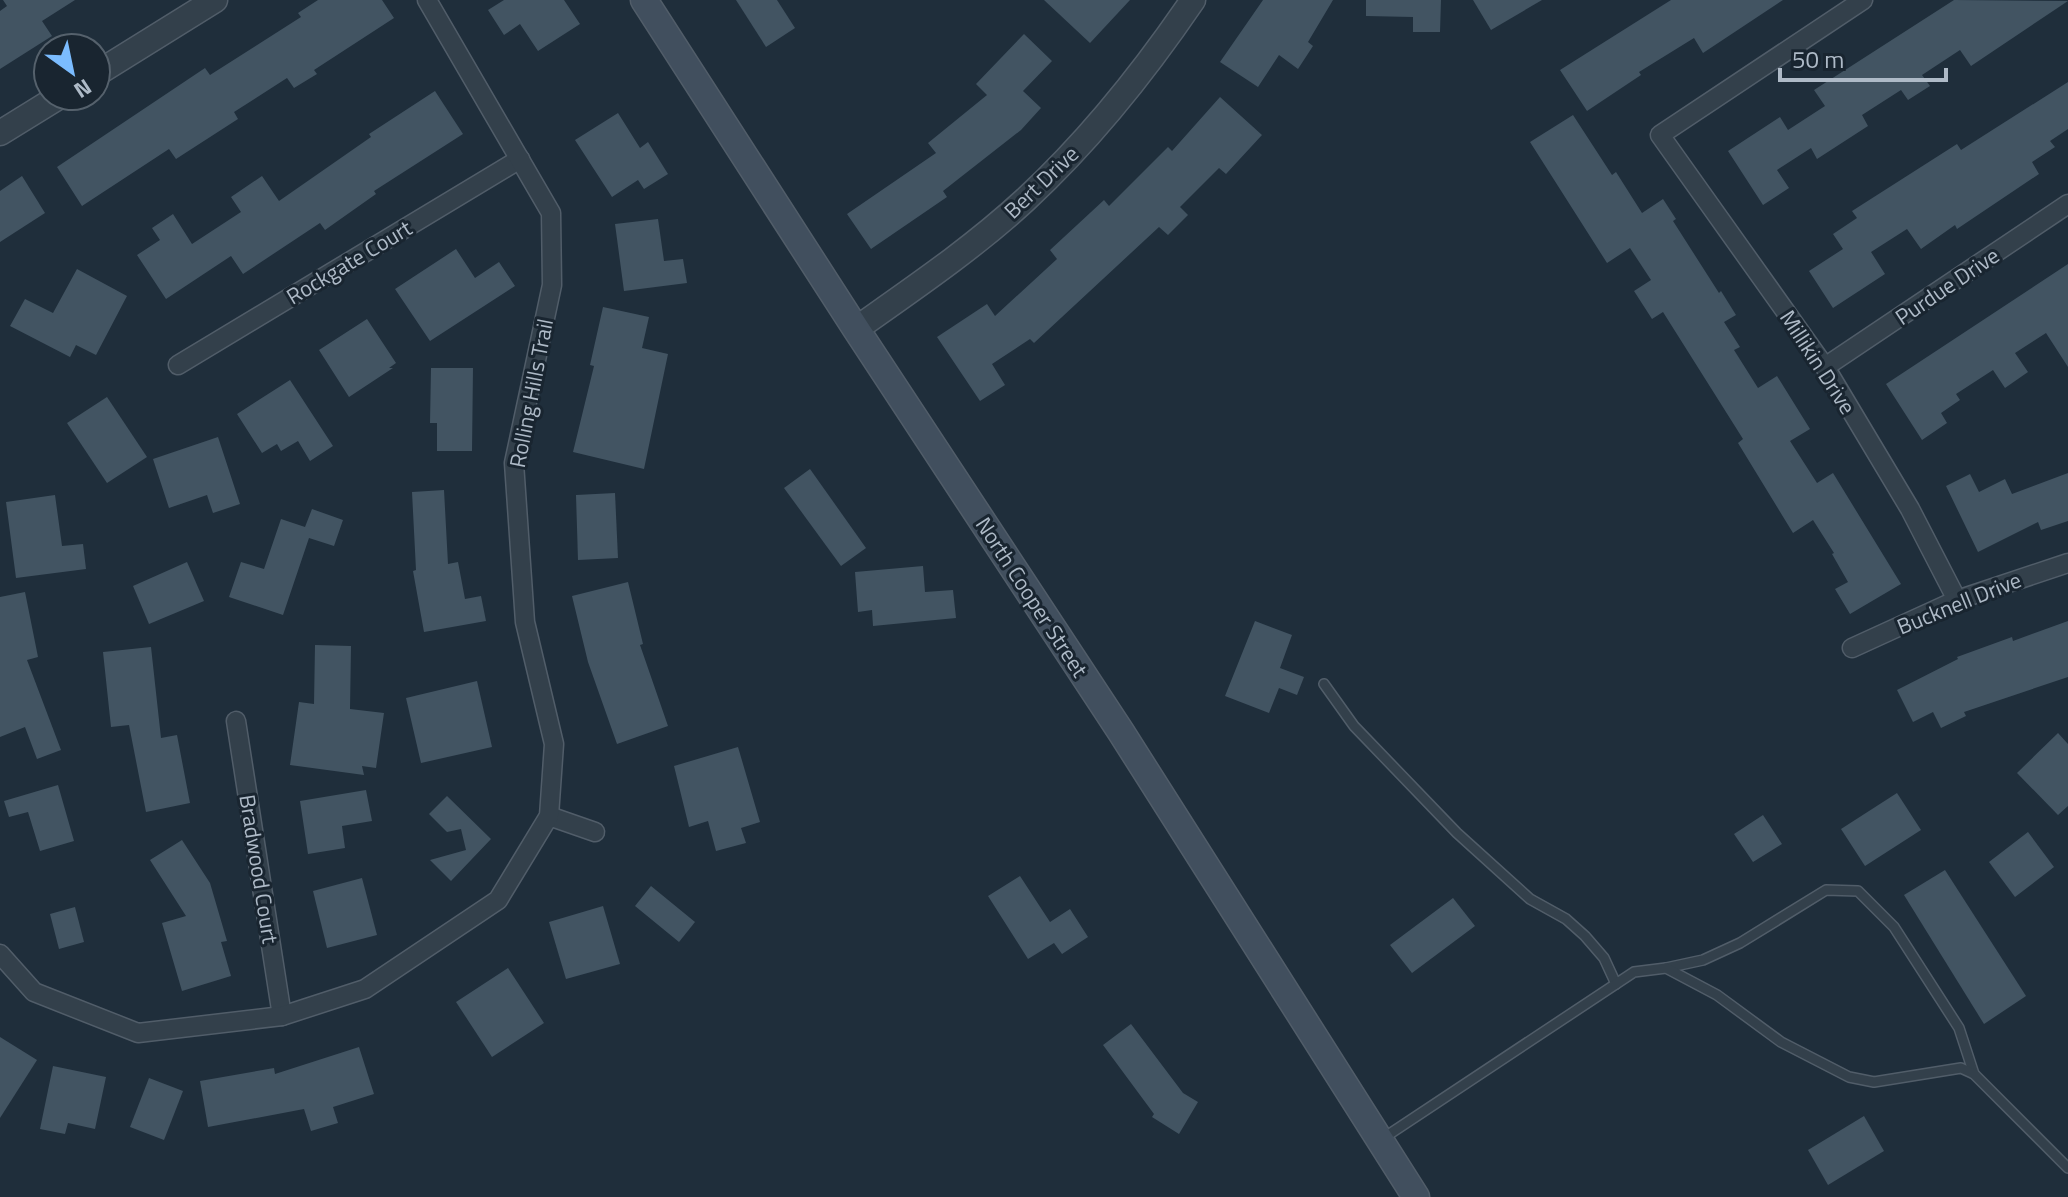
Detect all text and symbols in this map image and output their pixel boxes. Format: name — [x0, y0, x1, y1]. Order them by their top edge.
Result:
north arrow — [32, 32, 112, 112]
scale bar — [1780, 32, 1946, 82]
text: 50 m — [1792, 41, 1844, 77]
text: N — [67, 70, 99, 107]
street label: Bert Drive — [996, 137, 1086, 227]
street label: Rockgate Court — [280, 211, 419, 313]
street label: Purdue Drive — [1888, 239, 2006, 333]
street label: Millikin Drive — [1771, 303, 1865, 421]
street label: Rolling Hills Trail — [500, 316, 562, 470]
street label: North Cooper Street — [967, 510, 1097, 684]
street label: Bucknell Drive — [1892, 563, 2026, 643]
street label: Bradwood Court — [230, 792, 288, 946]

